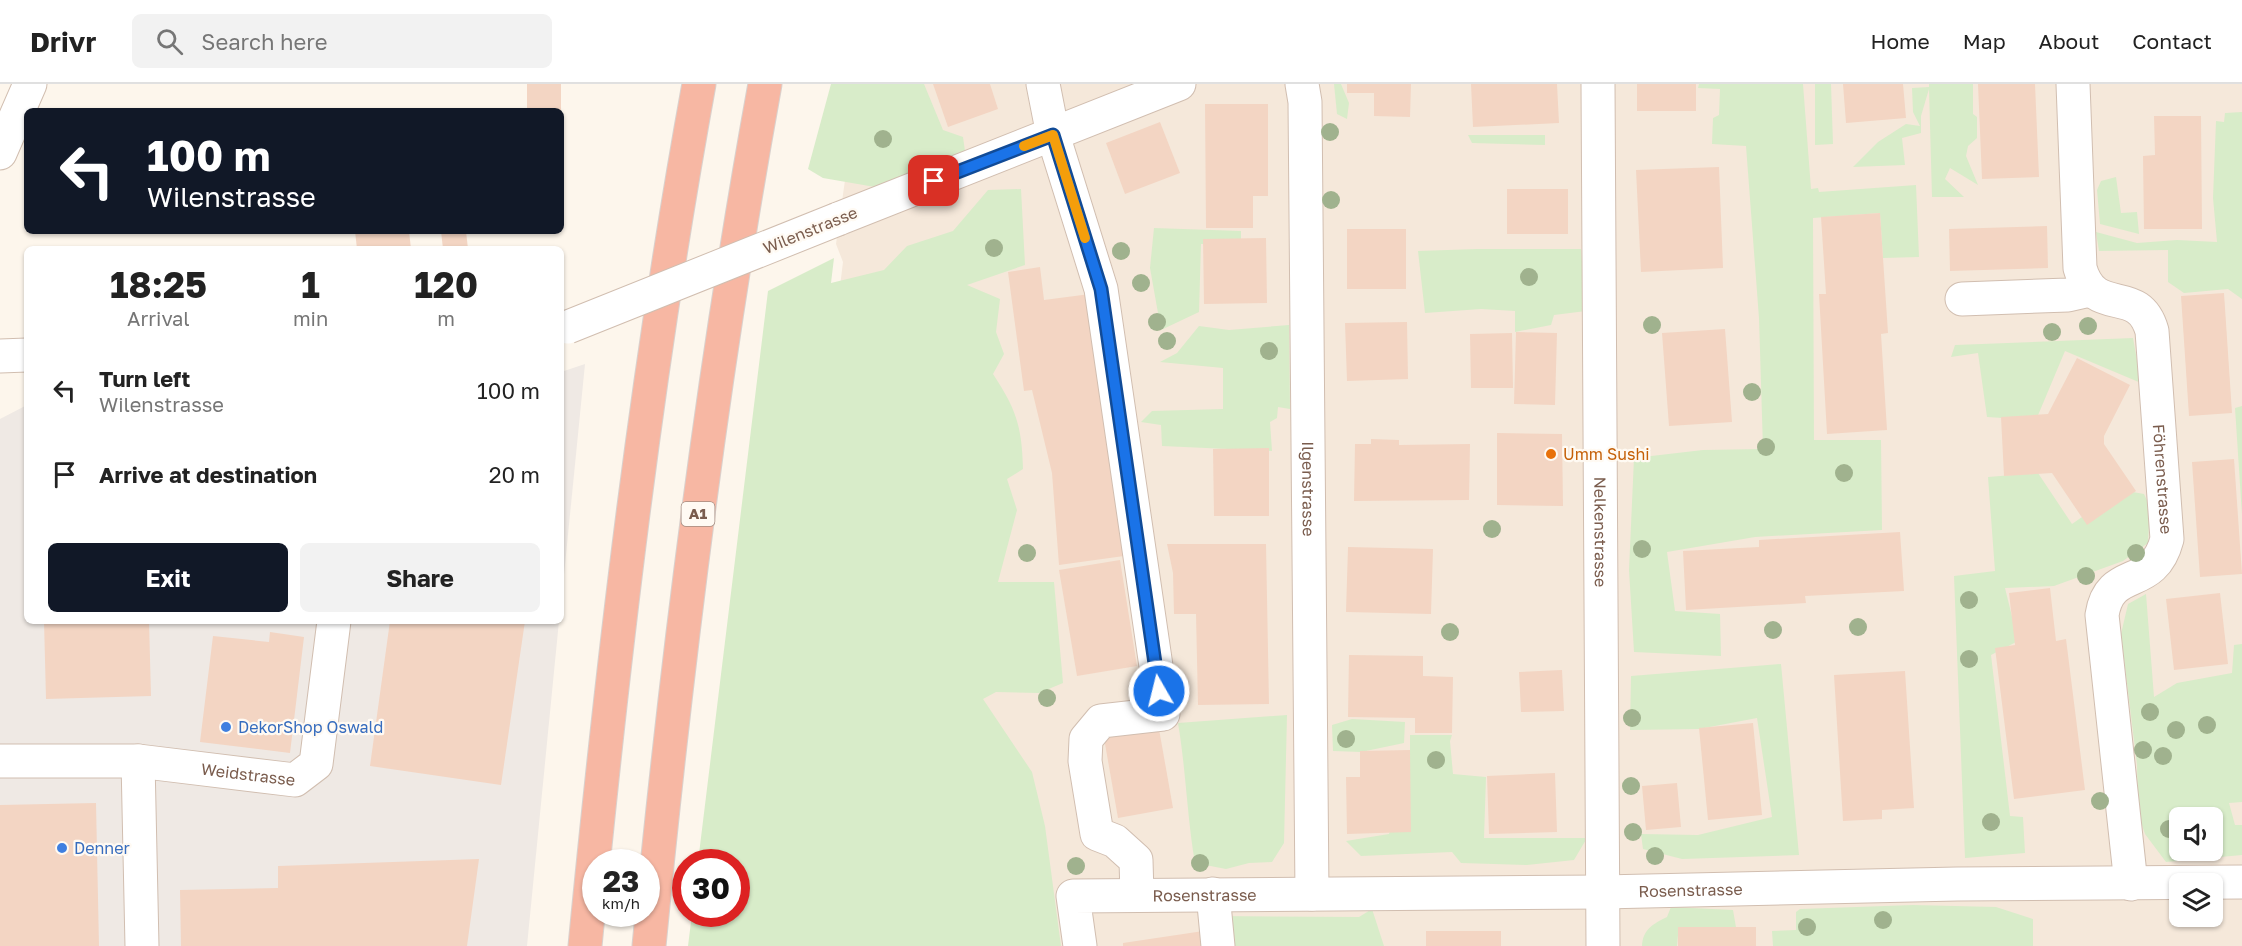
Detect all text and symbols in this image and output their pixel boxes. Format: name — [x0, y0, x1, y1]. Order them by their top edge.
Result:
search box — [132, 14, 552, 68]
text: Drivr — [30, 25, 96, 58]
icon: search — [153, 25, 186, 58]
text: Search here — [201, 28, 327, 55]
text: Home — [1870, 28, 1930, 54]
text: Map — [1963, 28, 2006, 54]
text: About — [2039, 28, 2099, 54]
text: Contact — [2132, 28, 2212, 54]
text: 100 m — [147, 130, 270, 180]
icon: left — [48, 132, 126, 210]
pin — [908, 155, 959, 206]
icon: arrive — [917, 164, 950, 197]
text: Wilenstrasse — [147, 181, 316, 213]
street label: Wilenstrasse — [760, 202, 860, 258]
text: 18:25 — [110, 263, 207, 306]
text: 1 — [301, 263, 320, 306]
text: 120 — [414, 263, 478, 306]
text: Arrival — [127, 306, 190, 330]
text: min — [293, 306, 328, 330]
text: m — [437, 306, 455, 330]
text: Turn left — [99, 365, 190, 392]
icon: left — [48, 374, 81, 407]
text: 100 m — [477, 377, 540, 404]
text: Wilenstrasse — [99, 392, 224, 416]
street label: Föhrenstrasse — [2149, 423, 2177, 535]
street label: Ilgenstrasse — [1298, 441, 1319, 536]
place label: Umm Sushi — [1563, 444, 1650, 464]
marker: Umm Sushi — [1544, 447, 1558, 461]
icon: arrive — [48, 458, 81, 491]
text: Arrive at destination — [99, 461, 317, 488]
text: 20 m — [489, 461, 540, 488]
street label: Nelkenstrasse — [1590, 477, 1611, 587]
road number: A1 — [682, 502, 714, 526]
button: Exit — [48, 543, 288, 612]
button: Share — [300, 543, 540, 612]
position arrow — [1127, 659, 1191, 723]
place label: DekorShop Oswald — [238, 717, 383, 737]
marker: DekorShop Oswald — [219, 720, 233, 734]
street label: Weidstrasse — [200, 759, 296, 790]
map controls — [2169, 807, 2223, 927]
button: sound — [2169, 807, 2223, 861]
place label: Denner — [74, 838, 130, 858]
marker: Denner — [55, 841, 69, 855]
speed limit sign: 30 — [672, 849, 750, 927]
text: 23 — [603, 863, 639, 899]
button: layers — [2169, 873, 2223, 927]
street label: Rosenstrasse — [1638, 879, 1743, 901]
street label: Rosenstrasse — [1152, 885, 1257, 905]
text: km/h — [602, 894, 640, 912]

